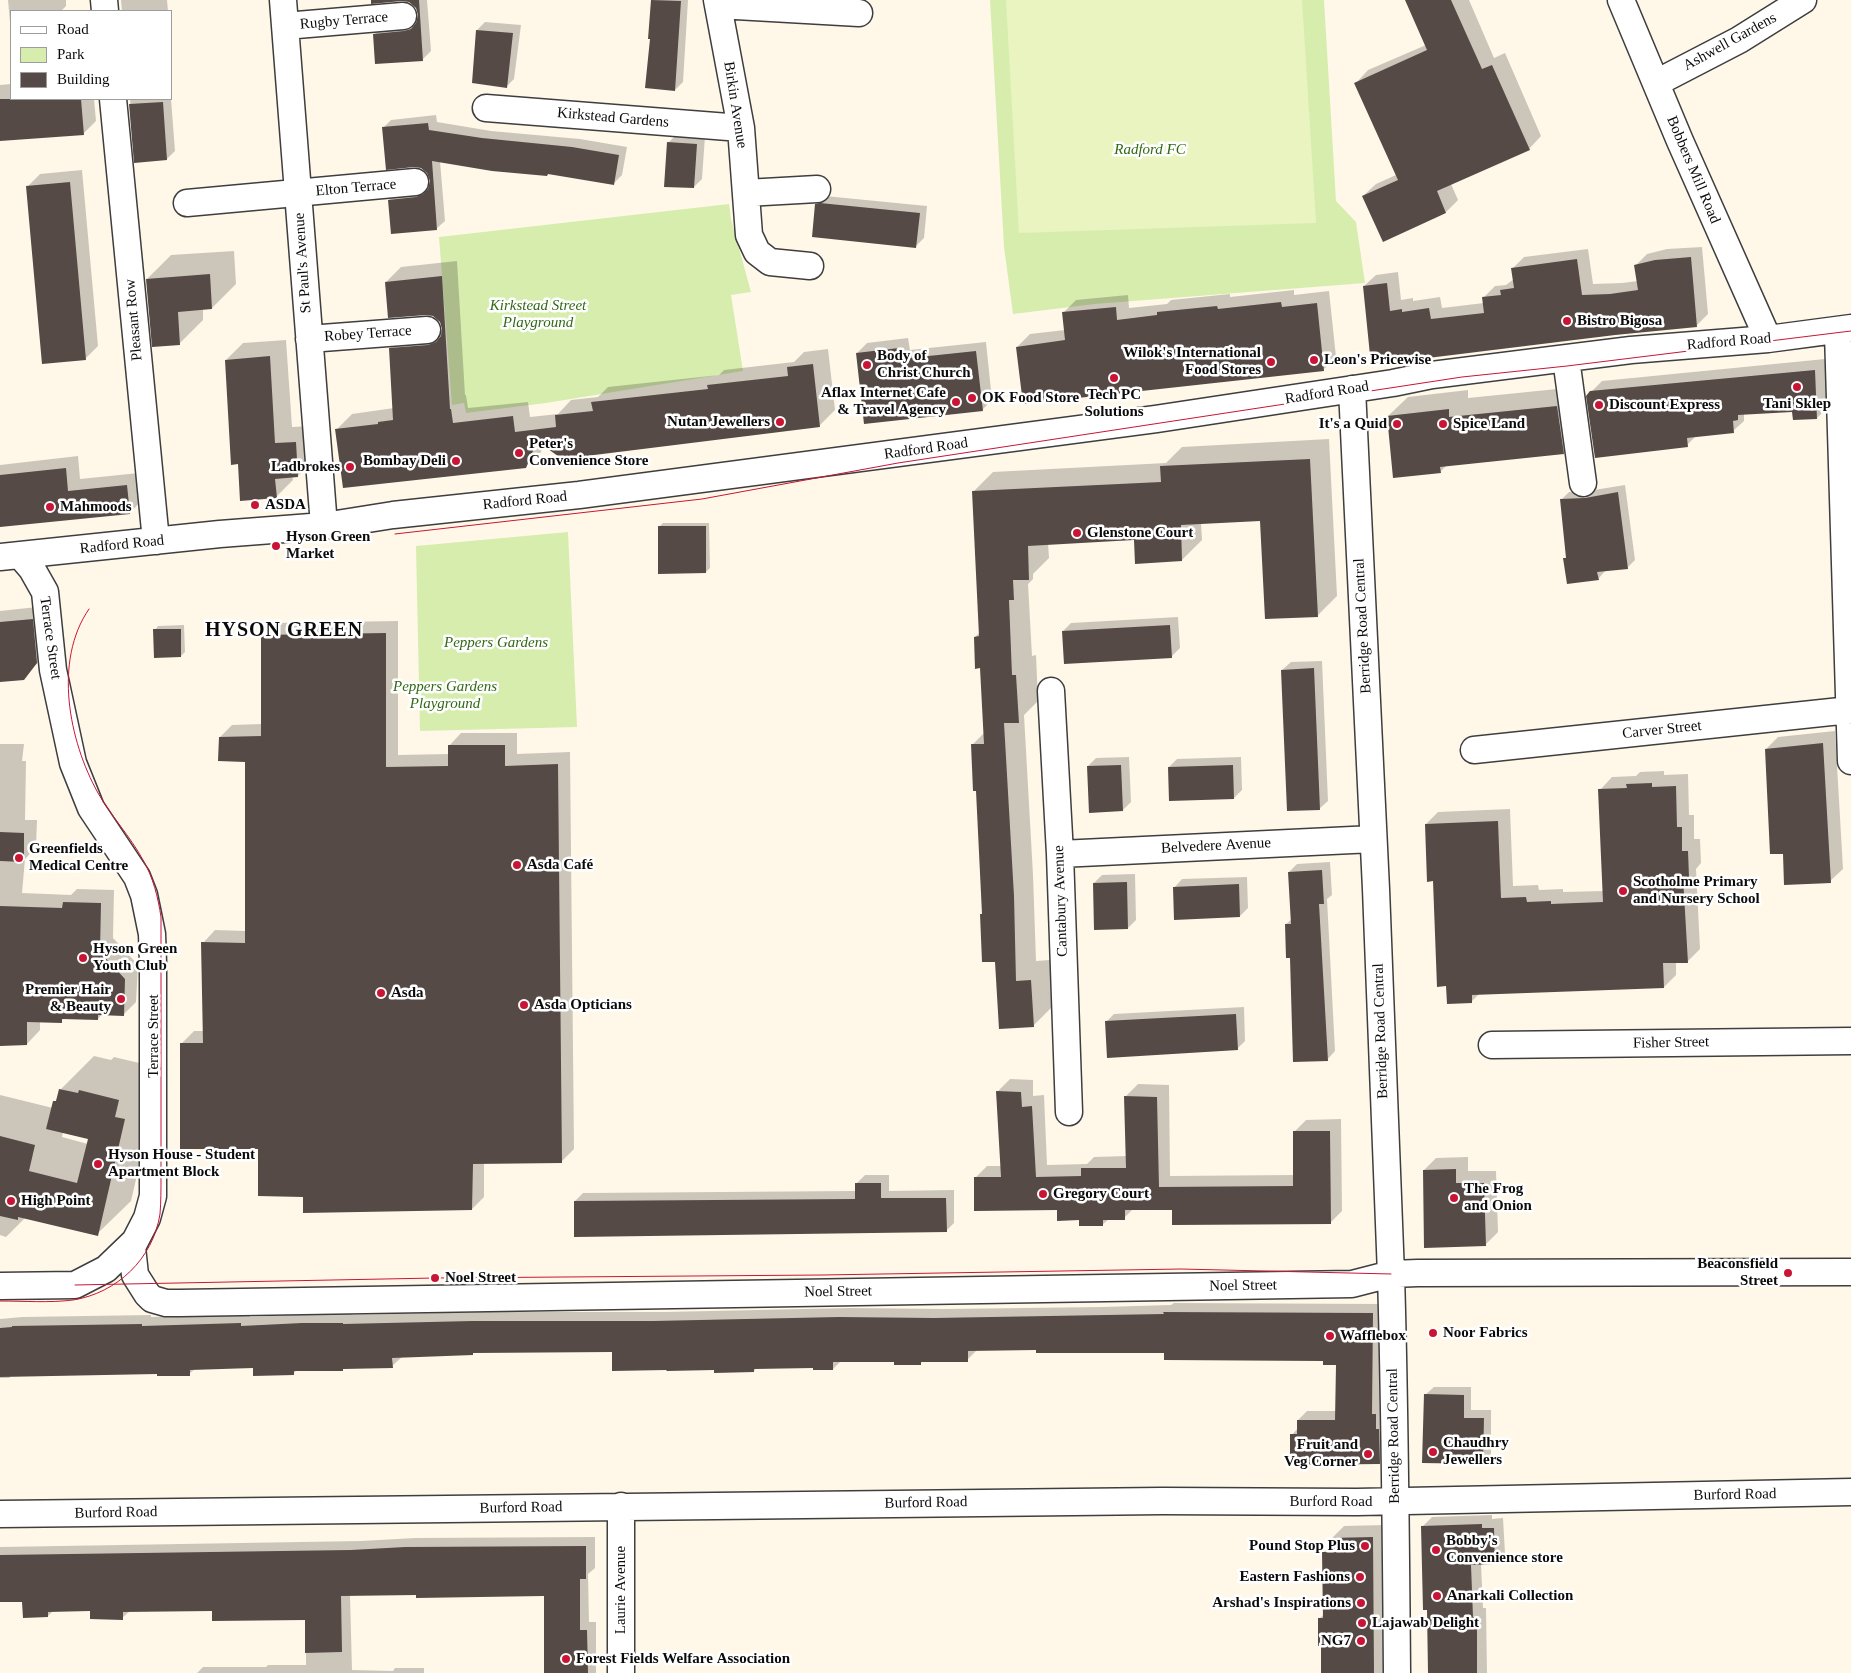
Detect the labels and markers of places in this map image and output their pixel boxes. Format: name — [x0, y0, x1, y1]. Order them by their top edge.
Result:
place label: Bistro Bigosa — [1577, 312, 1662, 330]
marker: Bistro Bigosa — [1561, 315, 1573, 327]
place label: Wilok's International Food Stores — [1123, 344, 1261, 379]
place label: Body of Christ Church — [877, 347, 970, 382]
place label: Leon's Pricewise — [1324, 351, 1431, 369]
marker: Leon's Pricewise — [1308, 354, 1320, 366]
marker: Wilok's International Food Stores — [1265, 356, 1277, 368]
marker: Body of Christ Church — [861, 359, 873, 371]
marker: Tech PC Solutions — [1108, 372, 1120, 384]
marker: Tani Sklep — [1791, 381, 1803, 393]
place label: Aflax Internet Cafe & Travel Agency — [821, 384, 946, 419]
place label: Tech PC Solutions — [1084, 386, 1144, 421]
place label: OK Food Store — [982, 389, 1079, 407]
marker: OK Food Store — [966, 392, 978, 404]
place label: Tani Sklep — [1763, 395, 1831, 413]
marker: Aflax Internet Cafe & Travel Agency — [950, 396, 962, 408]
place label: Discount Express — [1609, 396, 1720, 414]
marker: Discount Express — [1593, 399, 1605, 411]
place label: Nutan Jewellers — [667, 413, 770, 431]
place label: It's a Quid — [1319, 415, 1387, 433]
place label: Spice Land — [1453, 415, 1525, 433]
marker: Nutan Jewellers — [774, 416, 786, 428]
marker: It's a Quid — [1391, 418, 1403, 430]
marker: Spice Land — [1437, 418, 1449, 430]
place label: Peter's Convenience Store — [529, 435, 648, 470]
marker: Peter's Convenience Store — [513, 447, 525, 459]
place label: Bombay Deli — [363, 452, 446, 470]
marker: Bombay Deli — [450, 455, 462, 467]
place label: Ladbrokes — [271, 458, 340, 476]
marker: Ladbrokes — [344, 461, 356, 473]
place label: ASDA — [265, 496, 306, 514]
place label: Mahmoods — [60, 498, 132, 516]
marker: ASDA — [249, 499, 261, 511]
marker: Mahmoods — [44, 501, 56, 513]
place label: Glenstone Court — [1087, 524, 1193, 542]
marker: Glenstone Court — [1071, 527, 1083, 539]
place label: Hyson Green Market — [286, 528, 370, 563]
marker: Hyson Green Market — [270, 540, 282, 552]
place label: Greenfields Medical Centre — [29, 840, 128, 875]
marker: Greenfields Medical Centre — [13, 852, 25, 864]
place label: Asda Café — [527, 856, 593, 874]
marker: Asda Café — [511, 859, 523, 871]
place label: Scotholme Primary and Nursery School — [1633, 873, 1760, 908]
marker: Scotholme Primary and Nursery School — [1617, 885, 1629, 897]
place label: Hyson Green Youth Club — [93, 940, 177, 975]
marker: Hyson Green Youth Club — [77, 952, 89, 964]
place label: Premier Hair & Beauty — [25, 981, 111, 1016]
place label: Asda — [391, 984, 424, 1002]
marker: Asda — [375, 987, 387, 999]
marker: Premier Hair & Beauty — [115, 993, 127, 1005]
place label: Asda Opticians — [534, 996, 632, 1014]
marker: Asda Opticians — [518, 999, 530, 1011]
place label: Hyson House - Student Apartment Block — [108, 1146, 255, 1181]
marker: Hyson House - Student Apartment Block — [92, 1158, 104, 1170]
place label: The Frog and Onion — [1464, 1180, 1532, 1215]
place label: Gregory Court — [1053, 1185, 1149, 1203]
marker: Gregory Court — [1037, 1188, 1049, 1200]
place label: High Point — [21, 1192, 91, 1210]
marker: The Frog and Onion — [1448, 1192, 1460, 1204]
marker: High Point — [5, 1195, 17, 1207]
place label: Beaconsfield Street — [1697, 1255, 1778, 1290]
marker: Beaconsfield Street — [1782, 1267, 1794, 1279]
place label: Noel Street — [445, 1269, 516, 1287]
marker: Noel Street — [429, 1272, 441, 1284]
place label: Noor Fabrics — [1443, 1324, 1528, 1342]
place label: Wafflebox — [1340, 1327, 1406, 1345]
marker: Noor Fabrics — [1427, 1327, 1439, 1339]
marker: Wafflebox — [1324, 1330, 1336, 1342]
place label: Chaudhry Jewellers — [1443, 1434, 1509, 1469]
place label: Fruit and Veg Corner — [1284, 1436, 1358, 1471]
marker: Chaudhry Jewellers — [1427, 1446, 1439, 1458]
marker: Fruit and Veg Corner — [1362, 1448, 1374, 1460]
place label: Bobby's Convenience store — [1446, 1532, 1563, 1567]
place label: Pound Stop Plus — [1249, 1537, 1355, 1555]
marker: Pound Stop Plus — [1359, 1540, 1371, 1552]
marker: Bobby's Convenience store — [1430, 1544, 1442, 1556]
place label: Eastern Fashions — [1240, 1568, 1350, 1586]
marker: Eastern Fashions — [1354, 1571, 1366, 1583]
place label: Anarkali Collection — [1447, 1587, 1573, 1605]
marker: Anarkali Collection — [1431, 1590, 1443, 1602]
place label: Arshad's Inspirations — [1212, 1594, 1351, 1612]
marker: Arshad's Inspirations — [1355, 1597, 1367, 1609]
place label: Lajawab Delight — [1372, 1614, 1479, 1632]
marker: Lajawab Delight — [1356, 1617, 1368, 1629]
place label: NG7 — [1321, 1632, 1351, 1650]
marker: NG7 — [1355, 1635, 1367, 1647]
place label: Forest Fields Welfare Association — [576, 1650, 790, 1668]
marker: Forest Fields Welfare Association — [560, 1653, 572, 1665]

